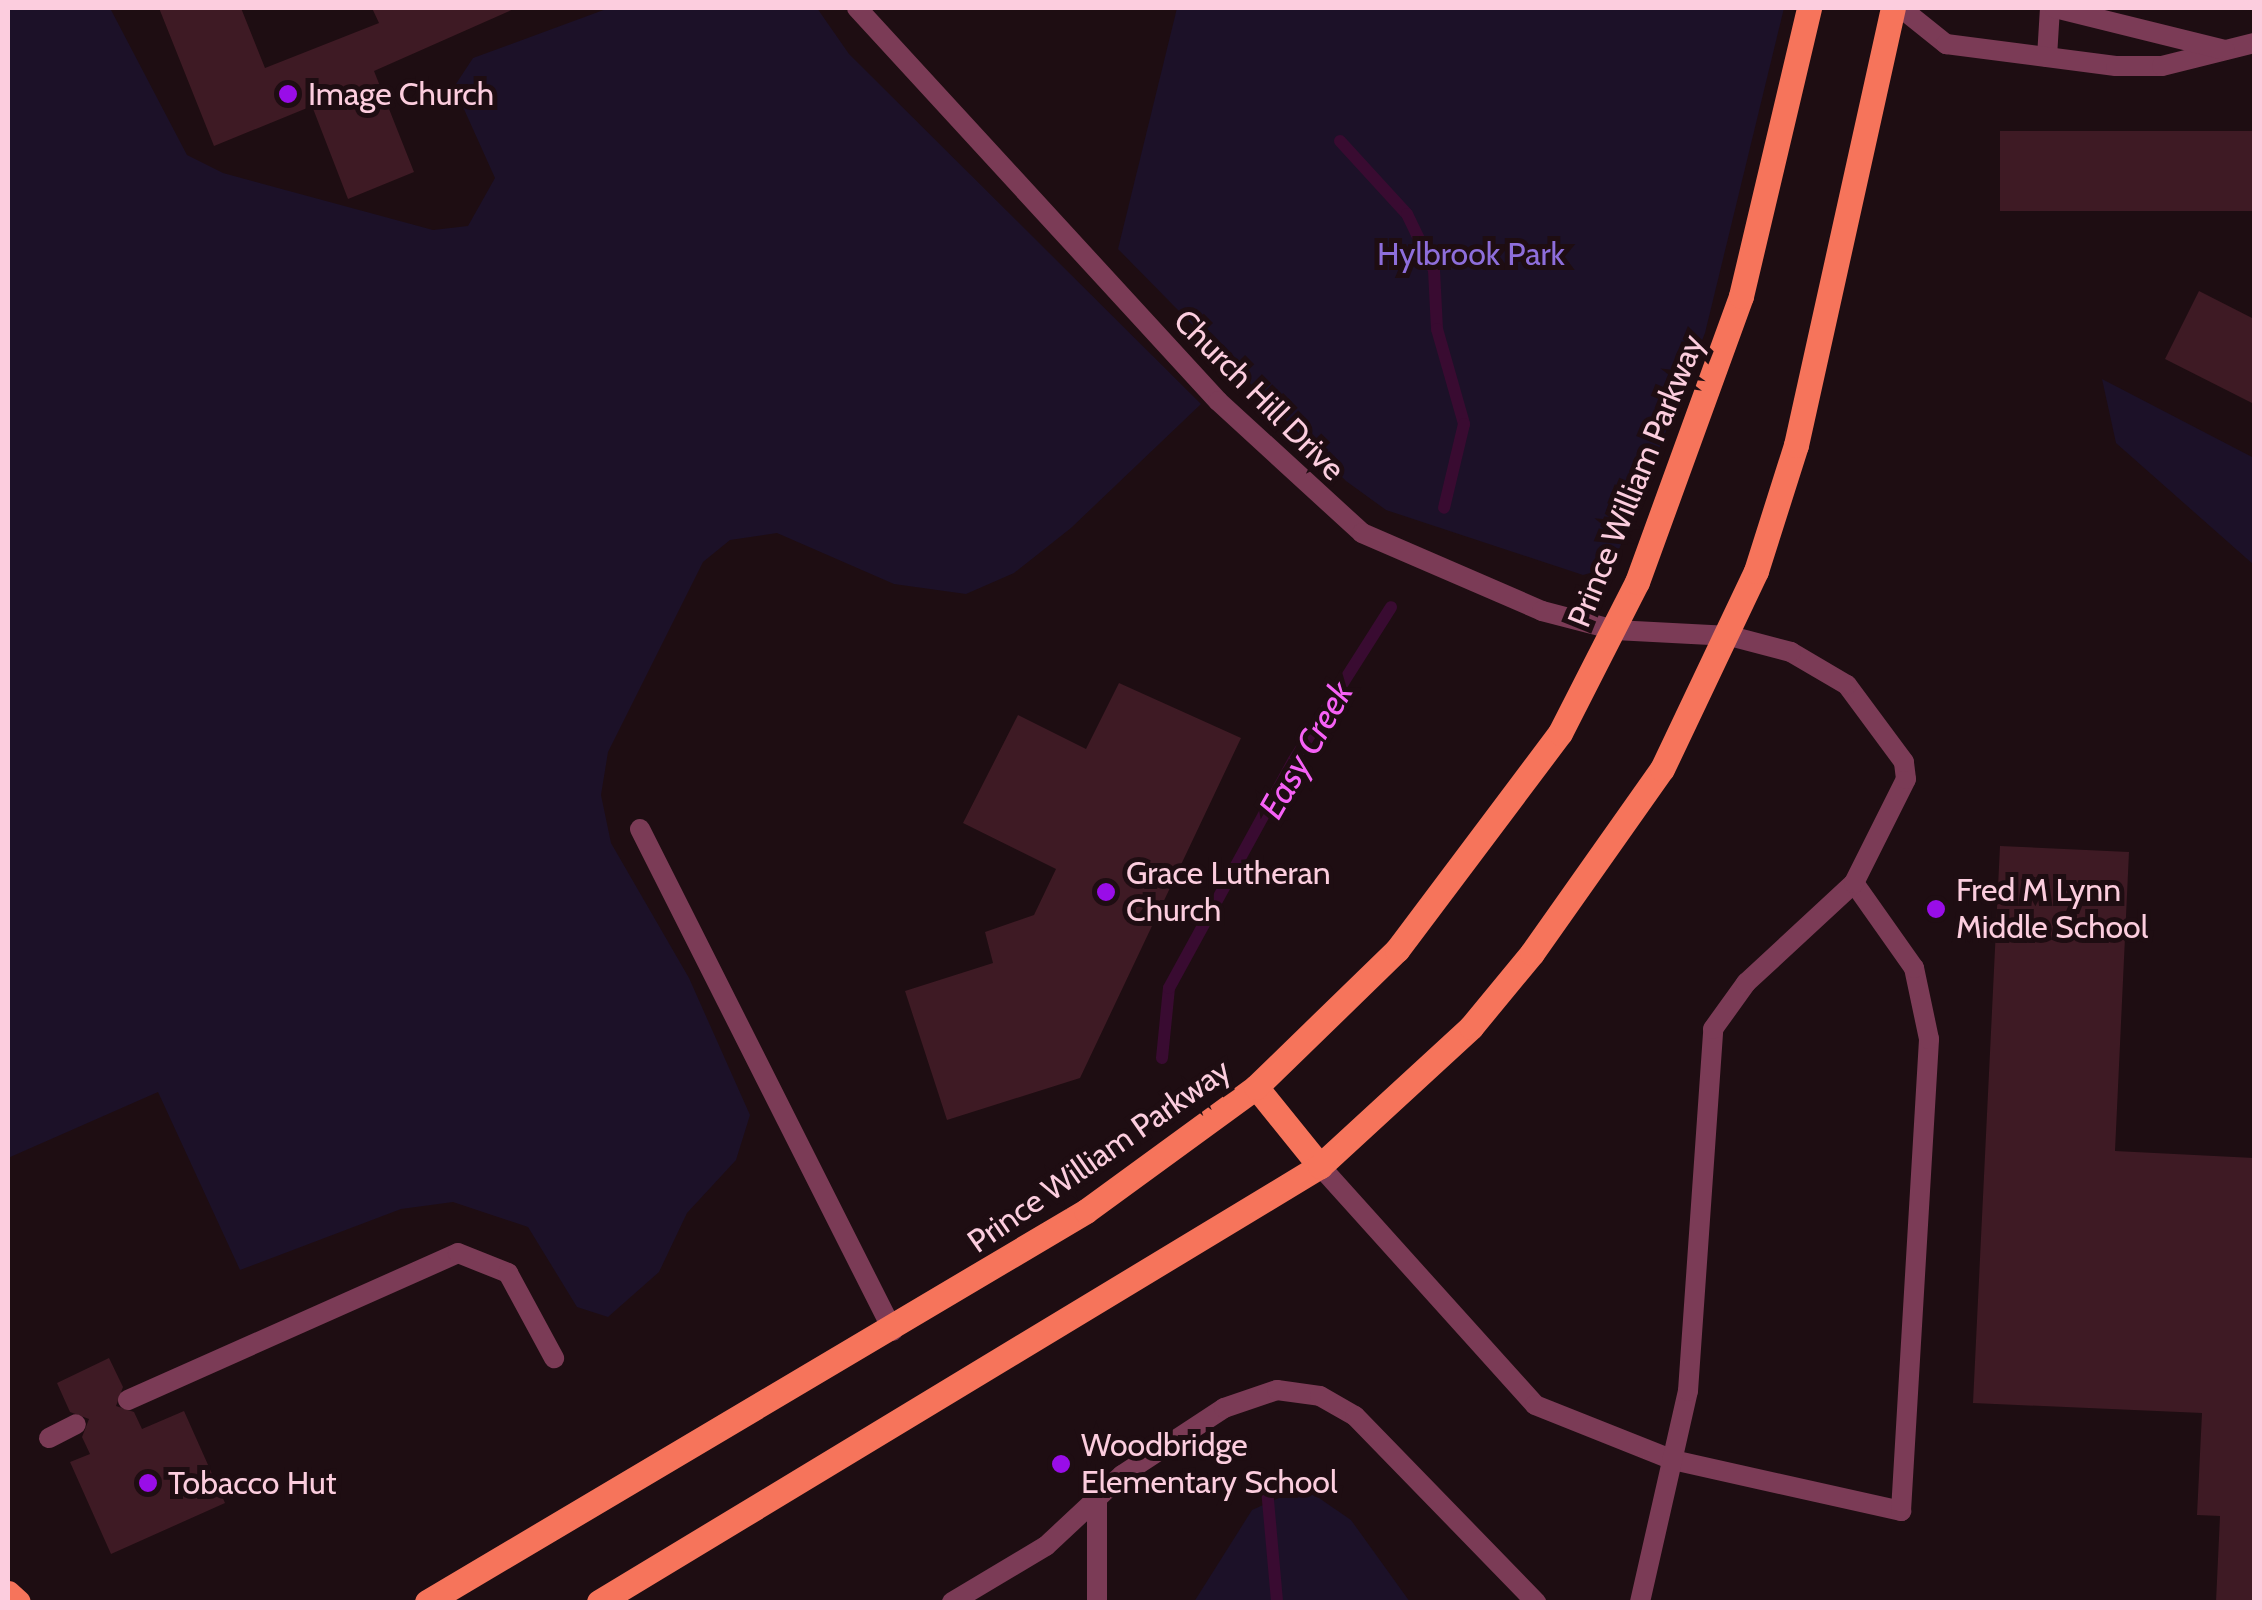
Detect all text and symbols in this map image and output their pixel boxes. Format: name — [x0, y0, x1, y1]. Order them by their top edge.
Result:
place label: Image Church — [308, 75, 494, 113]
marker: Image Church — [277, 83, 299, 105]
park label: Hylbrook Park — [1377, 235, 1565, 273]
street label: Church Hill Drive — [1166, 302, 1352, 488]
street label: Prince William Parkway — [1560, 329, 1712, 633]
water label: Easy Creek — [1250, 674, 1362, 826]
place label: Grace Lutheran Church — [1126, 855, 1331, 930]
place label: Fred M Lynn Middle School — [1956, 872, 2148, 947]
marker: Grace Lutheran Church — [1095, 881, 1117, 903]
marker: Fred M Lynn Middle School — [1925, 898, 1947, 920]
street label: Prince William Parkway — [960, 1051, 1238, 1261]
place label: Woodbridge Elementary School — [1081, 1427, 1338, 1502]
marker: Woodbridge Elementary School — [1050, 1453, 1072, 1475]
place label: Tobacco Hut — [168, 1464, 336, 1502]
marker: Tobacco Hut — [137, 1472, 159, 1494]

